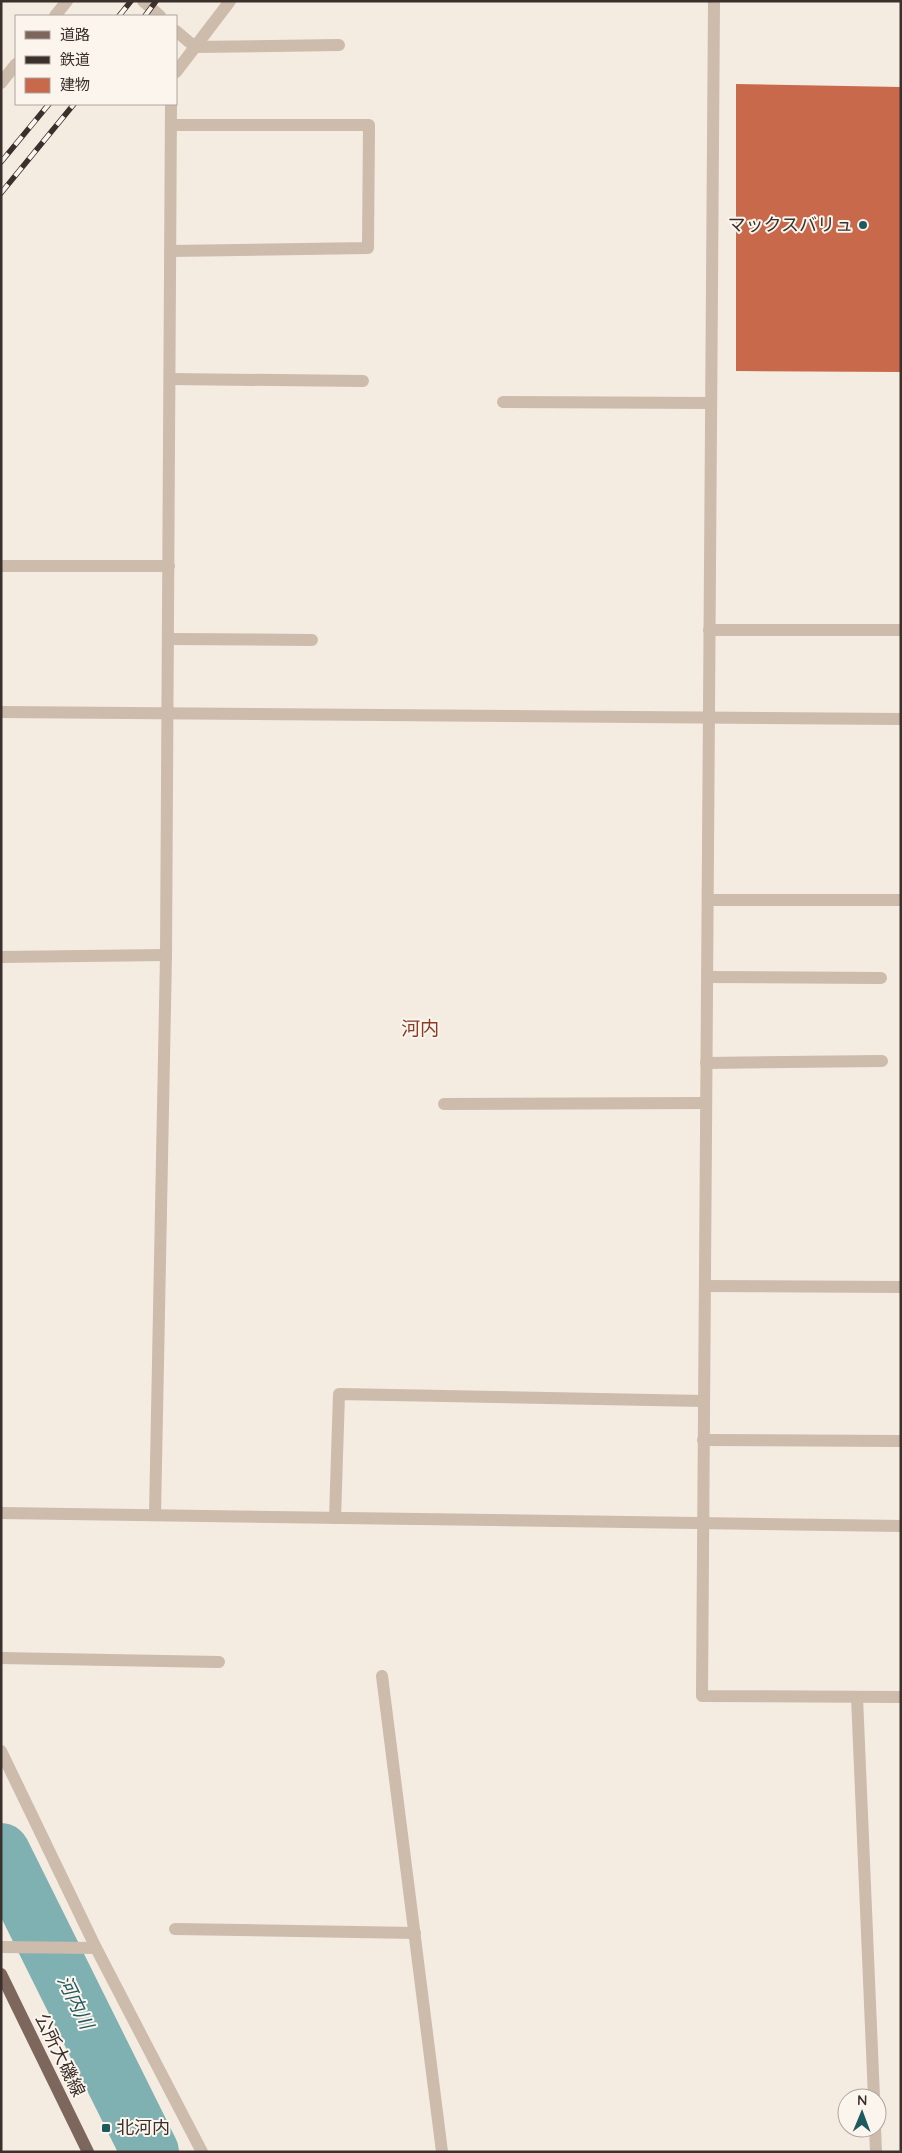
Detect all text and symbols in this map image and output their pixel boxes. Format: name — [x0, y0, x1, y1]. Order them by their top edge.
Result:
legend — [15, 15, 178, 105]
text: 道路 — [60, 25, 90, 44]
text: 鉄道 — [60, 50, 90, 69]
text: 建物 — [60, 75, 90, 94]
place label: マックスバリュ — [728, 213, 853, 236]
marker: マックスバリュ — [857, 219, 869, 231]
district label: 河内 — [401, 1016, 439, 1040]
water label: 河内川 — [53, 1971, 100, 2035]
street label: 公所大磯線 — [30, 2009, 91, 2100]
north arrow — [837, 2088, 887, 2138]
text: N — [857, 2091, 868, 2109]
place label: 北河内 — [116, 2116, 170, 2139]
marker: 北河内 — [100, 2122, 112, 2134]

